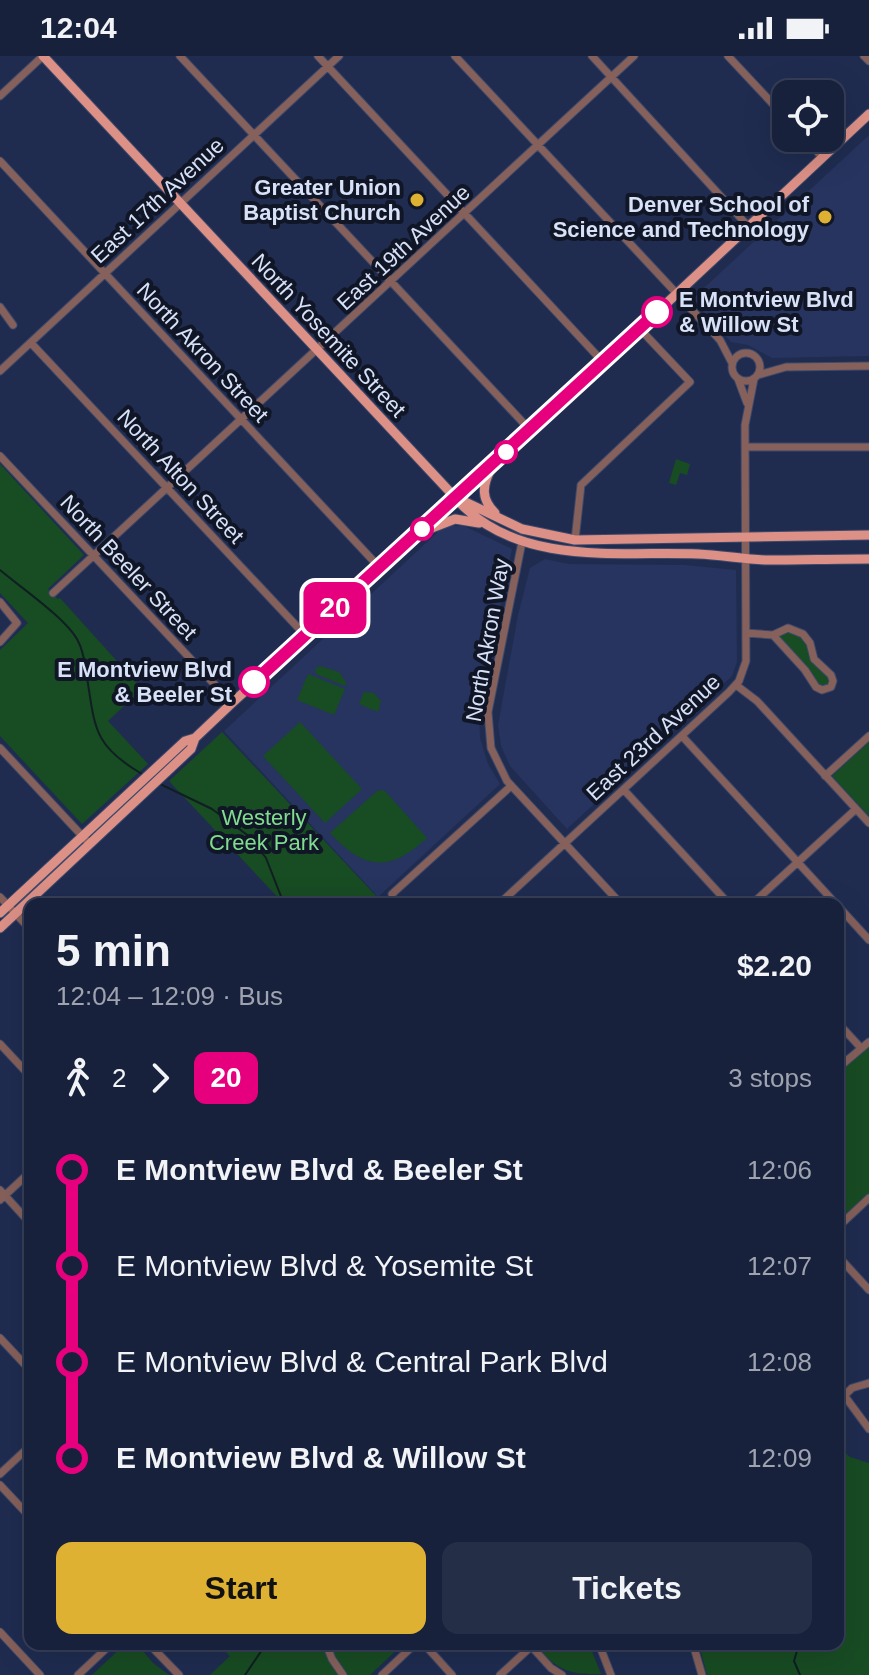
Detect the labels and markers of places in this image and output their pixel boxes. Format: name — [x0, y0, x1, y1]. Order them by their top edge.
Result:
place label: Greater Union Baptist Church — [243, 175, 401, 225]
marker: Greater Union Baptist Church — [408, 191, 426, 209]
place label: Denver School of Science and Technology — [553, 192, 810, 242]
marker: Denver School of Science and Technology — [816, 208, 834, 226]
place label: E Montview Blvd & Willow St — [679, 287, 854, 337]
marker: E Montview Blvd & Willow St — [642, 297, 672, 327]
unlabelled marker — [495, 441, 517, 463]
unlabelled marker — [411, 518, 433, 540]
place label: E Montview Blvd & Beeler St — [57, 657, 233, 707]
marker: E Montview Blvd & Beeler St — [239, 667, 269, 697]

